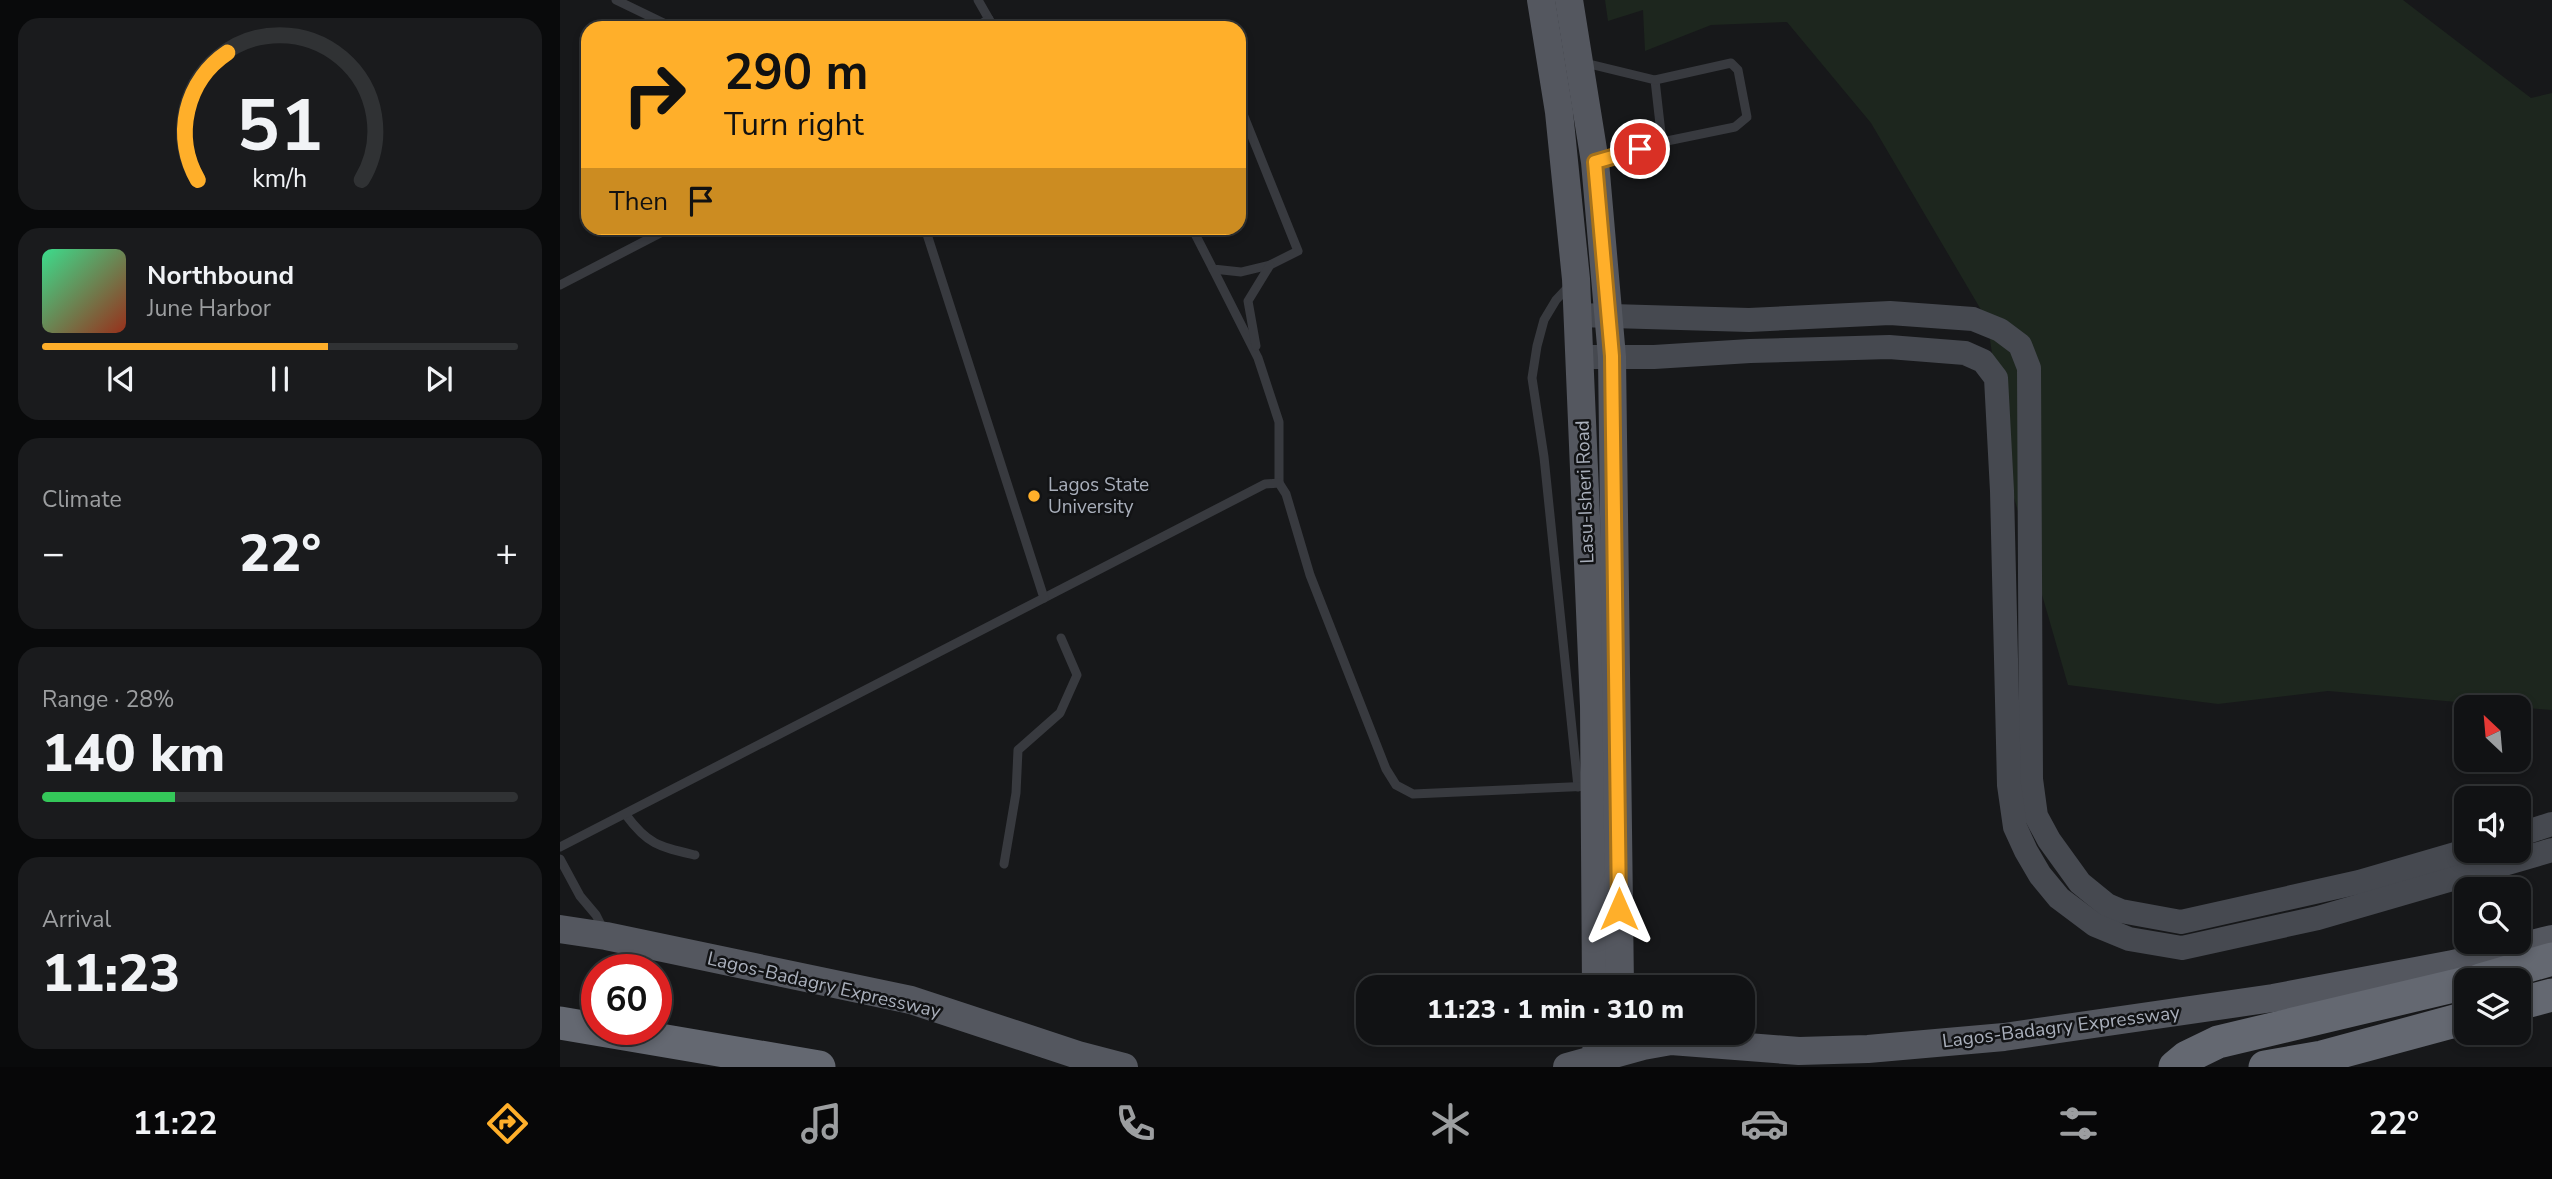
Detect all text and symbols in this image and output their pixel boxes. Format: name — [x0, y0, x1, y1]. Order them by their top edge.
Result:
text: 290 m — [724, 39, 868, 106]
icon: right — [609, 49, 700, 140]
text: 51 — [236, 76, 324, 176]
text: Turn right — [724, 103, 864, 146]
pin — [1610, 119, 1670, 179]
icon: arrive — [1621, 130, 1659, 168]
text: km/h — [252, 162, 308, 196]
icon: arrive — [682, 182, 720, 220]
text: Then — [609, 184, 668, 219]
text: Northbound — [147, 258, 294, 293]
text: June Harbor — [147, 293, 271, 324]
icon: previous — [102, 360, 140, 398]
icon: pause — [261, 360, 299, 398]
icon: next — [420, 360, 458, 398]
street label: Lasu-Isheri Road — [1570, 420, 1600, 564]
place label: Lagos State University — [1048, 472, 1149, 520]
text: Climate — [42, 484, 122, 515]
marker: Lagos State University — [1026, 488, 1042, 504]
text: 22° — [239, 518, 321, 589]
text: − — [42, 528, 65, 579]
text: + — [495, 528, 518, 579]
text: Range · 28% — [42, 684, 174, 715]
north arrow — [2454, 695, 2530, 772]
map controls — [2454, 695, 2531, 1045]
text: 140 km — [42, 718, 225, 789]
button: sound — [2454, 786, 2531, 863]
position arrow — [1582, 872, 1656, 946]
button: search — [2454, 877, 2531, 954]
text: Arrival — [42, 904, 111, 935]
text: 11:23 — [42, 938, 180, 1009]
street label: Lagos-Badagry Expressway — [705, 945, 944, 1025]
speed limit sign: 60 — [581, 954, 672, 1045]
button: layers — [2454, 968, 2531, 1045]
text: 11:23 · 1 min · 310 m — [1427, 992, 1684, 1027]
street label: Lagos-Badagry Expressway — [1941, 1000, 2181, 1054]
icon: directions — [483, 1099, 532, 1148]
icon: music — [797, 1099, 846, 1148]
icon: phone — [1111, 1099, 1160, 1148]
icon: climate — [1426, 1099, 1475, 1148]
icon: car — [1740, 1099, 1789, 1148]
icon: filters — [2054, 1099, 2103, 1148]
text: 11:22 — [133, 1102, 217, 1145]
text: 22° — [2369, 1102, 2419, 1145]

